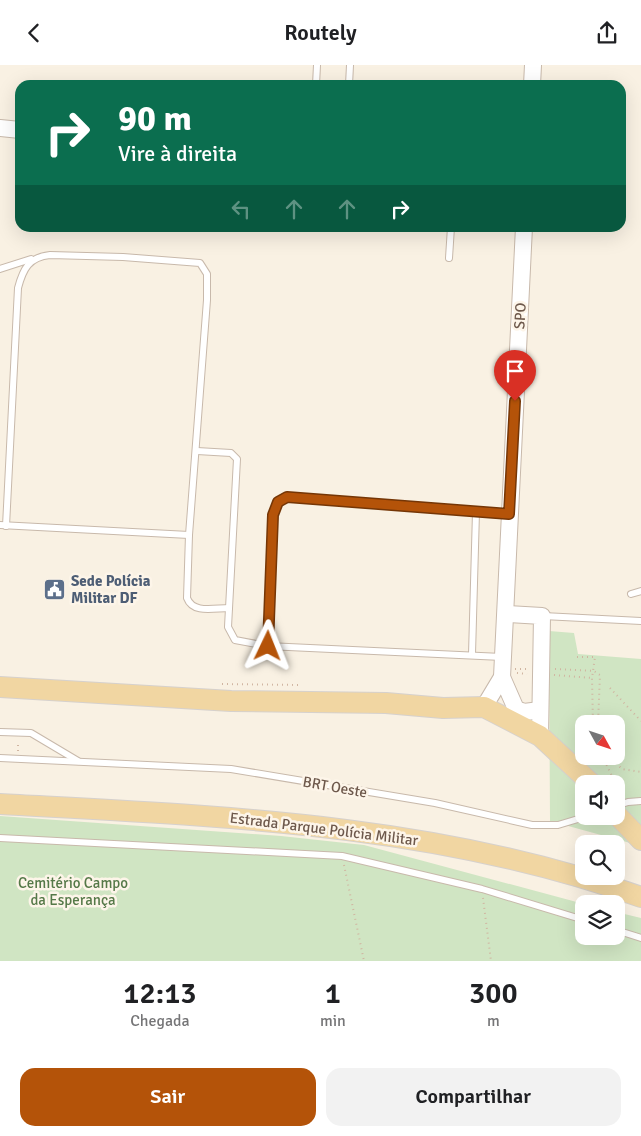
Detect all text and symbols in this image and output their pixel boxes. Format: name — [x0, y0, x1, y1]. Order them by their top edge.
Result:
icon: back — [20, 19, 48, 47]
text: Routely — [284, 19, 357, 46]
icon: share — [593, 19, 621, 47]
text: 90 m — [118, 97, 192, 140]
icon: right — [35, 100, 100, 165]
text: Vire à direita — [118, 140, 237, 167]
icon: left — [227, 195, 255, 223]
icon: ahead — [280, 195, 308, 223]
icon: ahead — [333, 195, 361, 223]
icon: right — [386, 195, 414, 223]
street label: SPO — [510, 302, 530, 330]
pin — [494, 350, 536, 401]
icon: arrive — [501, 357, 529, 385]
place label: Sede Polícia Militar DF — [71, 572, 151, 607]
public building icon: Sede Polícia Militar DF — [43, 578, 67, 602]
position arrow — [241, 619, 293, 671]
north arrow — [575, 715, 625, 765]
map controls — [575, 715, 625, 945]
street label: BRT Oeste — [301, 772, 369, 802]
button: sound — [575, 775, 625, 825]
street label: Estrada Parque Polícia Militar — [229, 809, 420, 850]
button: search — [575, 835, 625, 885]
park label: Cemitério Campo da Esperança — [18, 874, 128, 909]
button: layers — [575, 895, 625, 945]
text: 12:13 — [123, 975, 197, 1012]
text: 1 — [325, 975, 341, 1012]
text: 300 — [469, 975, 518, 1012]
text: Chegada — [130, 1011, 190, 1031]
text: min — [320, 1011, 346, 1031]
text: m — [487, 1011, 500, 1031]
button: Sair — [20, 1068, 316, 1126]
button: Compartilhar — [326, 1068, 621, 1126]

